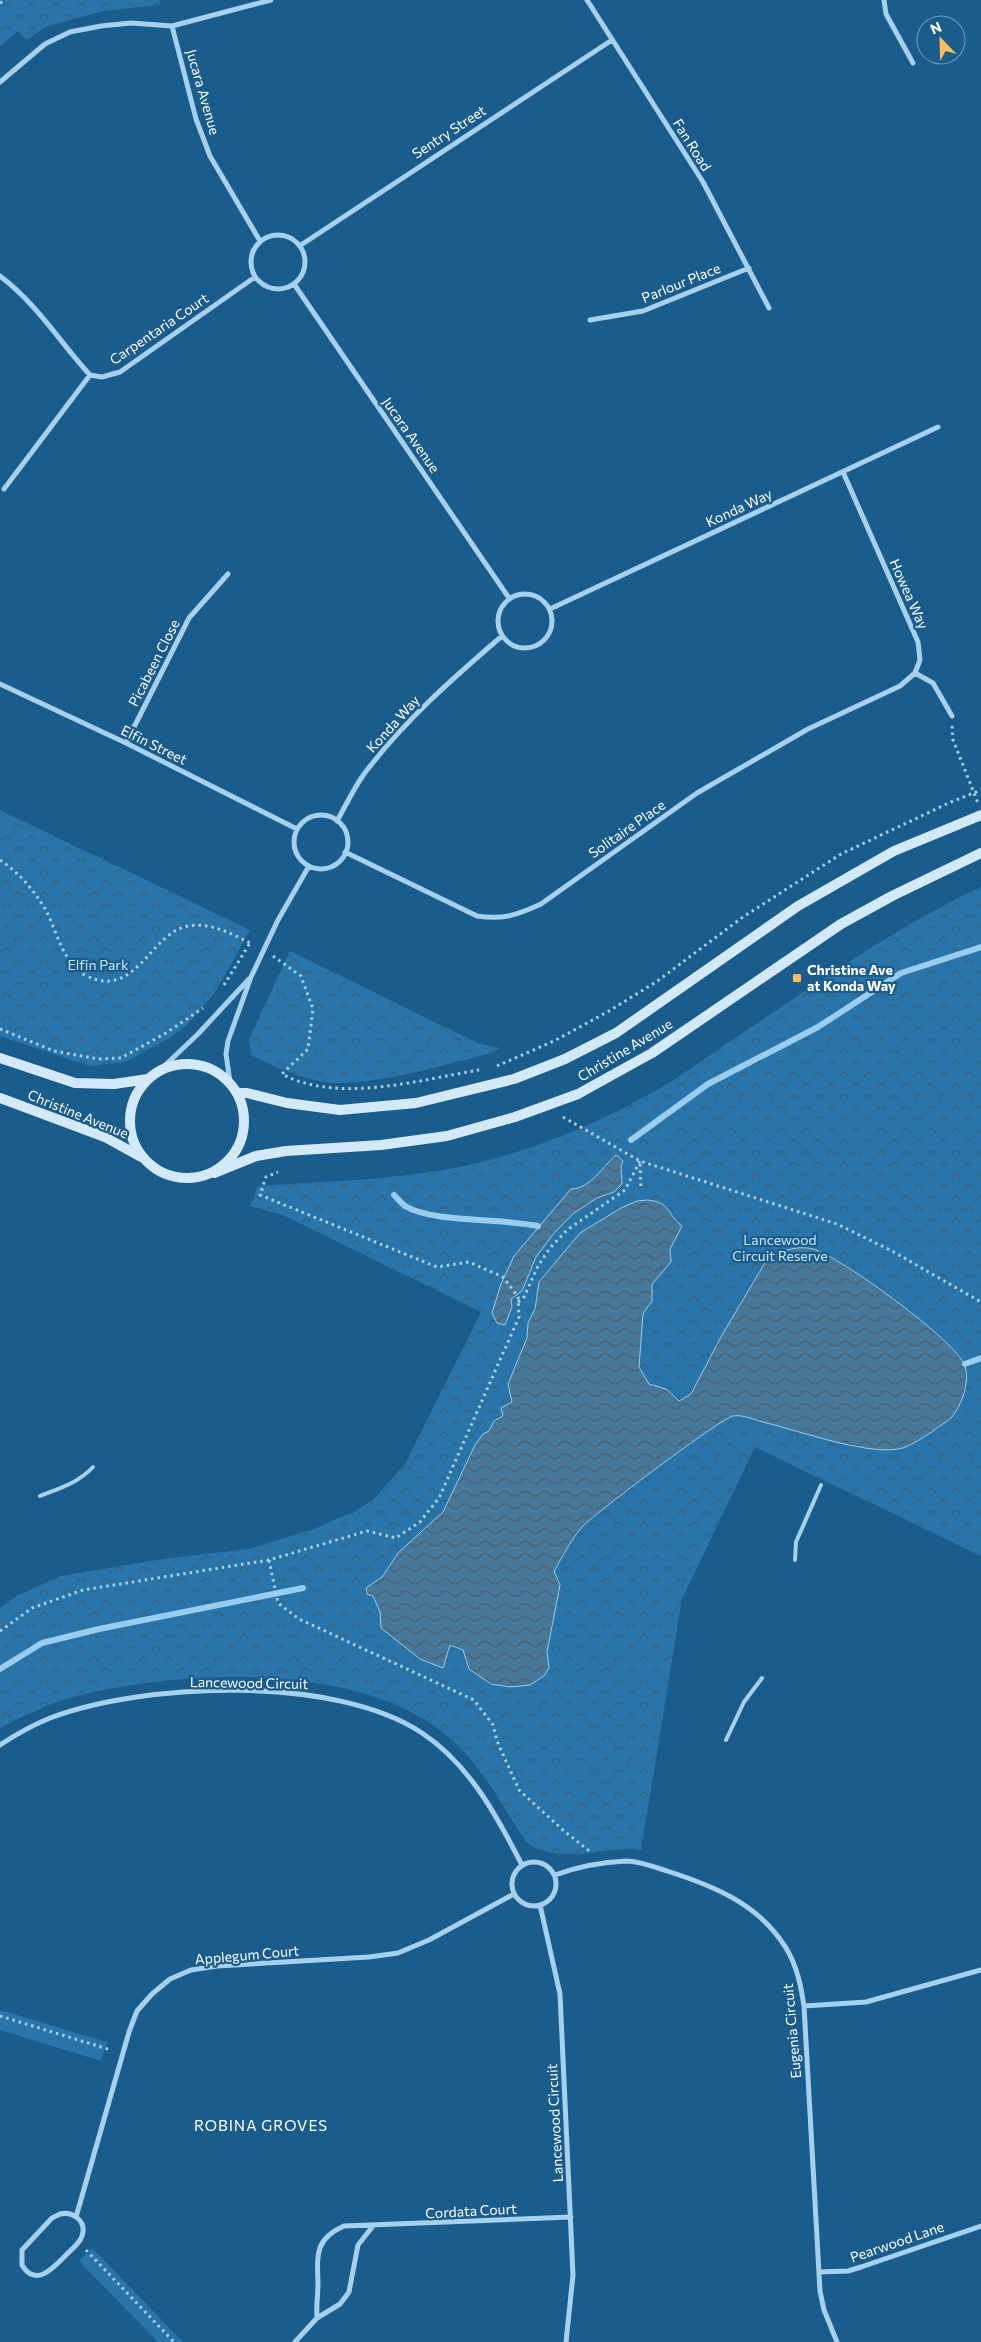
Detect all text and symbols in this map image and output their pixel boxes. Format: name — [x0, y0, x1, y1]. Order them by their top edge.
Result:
north arrow — [916, 15, 966, 65]
text: N — [928, 18, 944, 37]
street label: Jucara Avenue — [183, 47, 224, 137]
street label: Sentry Street — [409, 101, 489, 162]
street label: Fan Road — [670, 115, 715, 174]
street label: Parlour Place — [639, 259, 723, 306]
street label: Carpentaria Court — [106, 289, 212, 368]
street label: Jucara Avenue — [379, 394, 444, 476]
street label: Konda Way — [703, 485, 775, 530]
street label: Howea Way — [886, 556, 932, 631]
street label: Picabeen Close — [124, 616, 183, 709]
street label: Konda Way — [362, 691, 423, 756]
street label: Elfin Street — [118, 721, 190, 768]
street label: Solitaire Place — [585, 796, 668, 861]
park label: Elfin Park — [68, 956, 129, 973]
place label: Christine Ave at Konda Way — [807, 961, 896, 994]
marker: Christine Ave at Konda Way — [791, 972, 803, 984]
street label: Christine Avenue — [574, 1015, 675, 1084]
street label: Christine Avenue — [25, 1086, 131, 1142]
park label: Lancewood Circuit Reserve — [732, 1231, 828, 1264]
street label: Lancewood Circuit — [190, 1673, 309, 1692]
street label: Applegum Court — [194, 1941, 300, 1968]
street label: Eugenia Circuit — [779, 1983, 804, 2079]
street label: Lancewood Circuit — [543, 2063, 566, 2183]
district label: ROBINA GROVES — [194, 2116, 328, 2134]
street label: Cordata Court — [425, 2200, 517, 2221]
street label: Pearwood Lane — [848, 2218, 946, 2266]

